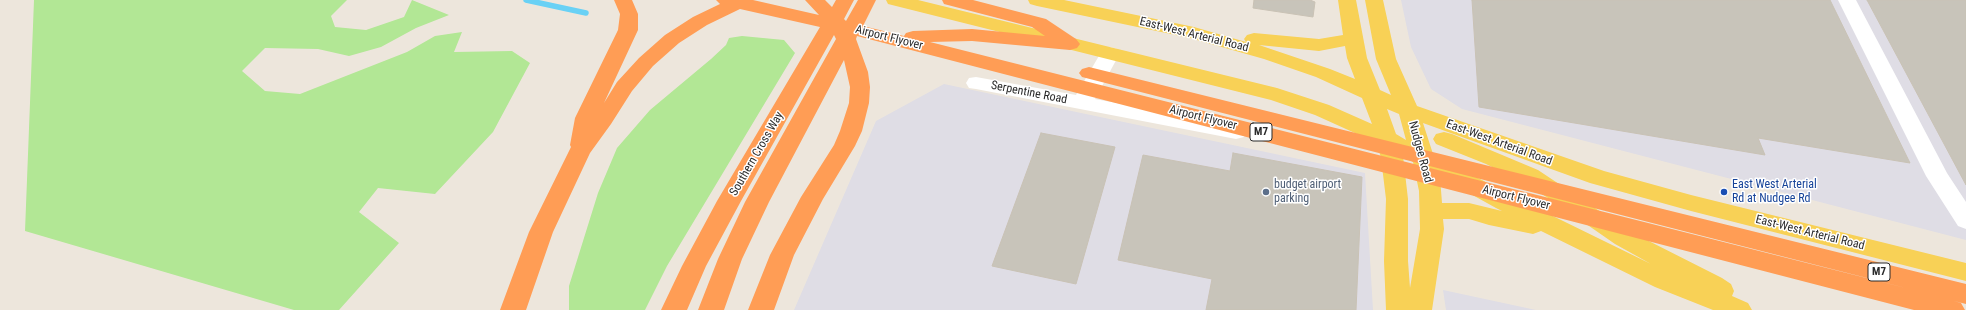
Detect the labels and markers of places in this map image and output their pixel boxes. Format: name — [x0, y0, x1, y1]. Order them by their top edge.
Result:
place label: budget airport parking — [1274, 178, 1341, 206]
place label: East West Arterial Rd at Nudgee Rd — [1732, 178, 1817, 206]
marker: budget airport parking — [1261, 187, 1271, 197]
marker: East West Arterial Rd at Nudgee Rd — [1719, 187, 1729, 197]

